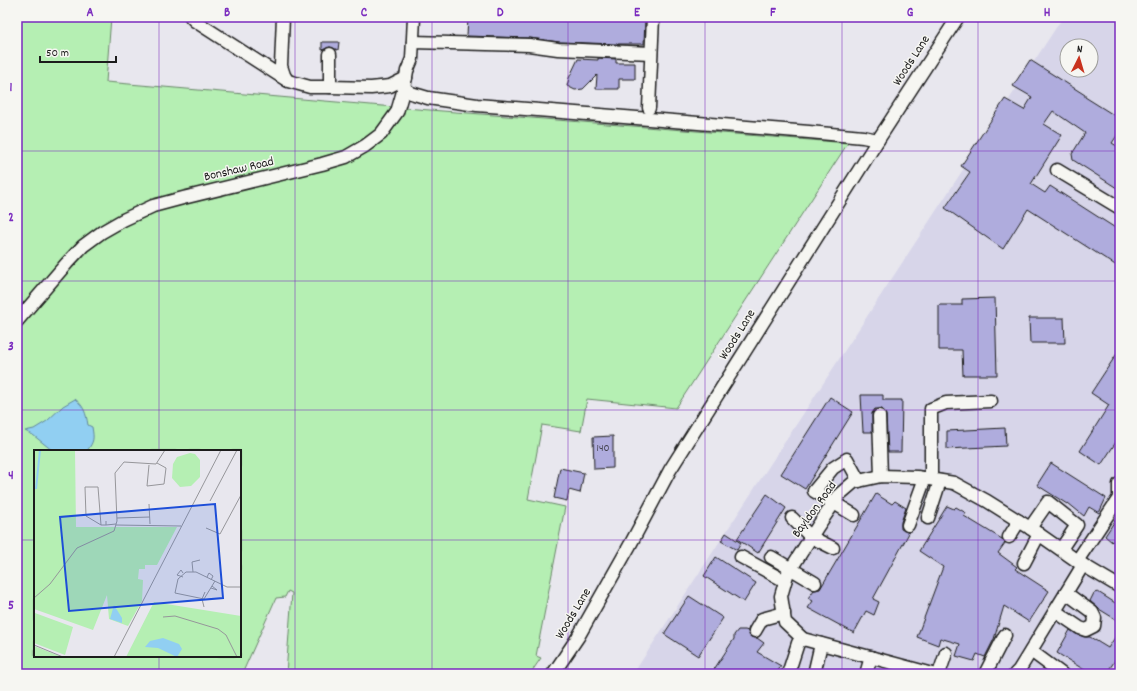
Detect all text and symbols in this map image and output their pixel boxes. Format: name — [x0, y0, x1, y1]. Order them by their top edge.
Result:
text: A — [86, 4, 94, 23]
text: B — [224, 4, 230, 23]
text: C — [361, 4, 368, 23]
text: D — [497, 4, 504, 23]
text: E — [634, 4, 641, 23]
text: F — [770, 4, 776, 23]
text: G — [907, 4, 914, 23]
text: H — [1044, 4, 1051, 23]
street label: Woods Lane — [889, 32, 936, 90]
scale bar — [40, 38, 116, 64]
north arrow — [1059, 38, 1099, 78]
text: N — [1076, 42, 1084, 58]
text: 50 m — [46, 45, 69, 62]
text: 1 — [10, 79, 13, 98]
street label: Bonshaw Road — [202, 153, 276, 187]
text: 2 — [8, 209, 14, 228]
street label: Woods Lane — [715, 306, 761, 364]
text: 3 — [8, 338, 14, 357]
house number: 140 — [597, 441, 609, 457]
inset map — [34, 450, 241, 657]
text: 4 — [8, 467, 14, 486]
street label: Bayldon Road — [788, 478, 842, 542]
street label: Woods Lane — [551, 585, 597, 643]
text: 5 — [8, 597, 14, 616]

